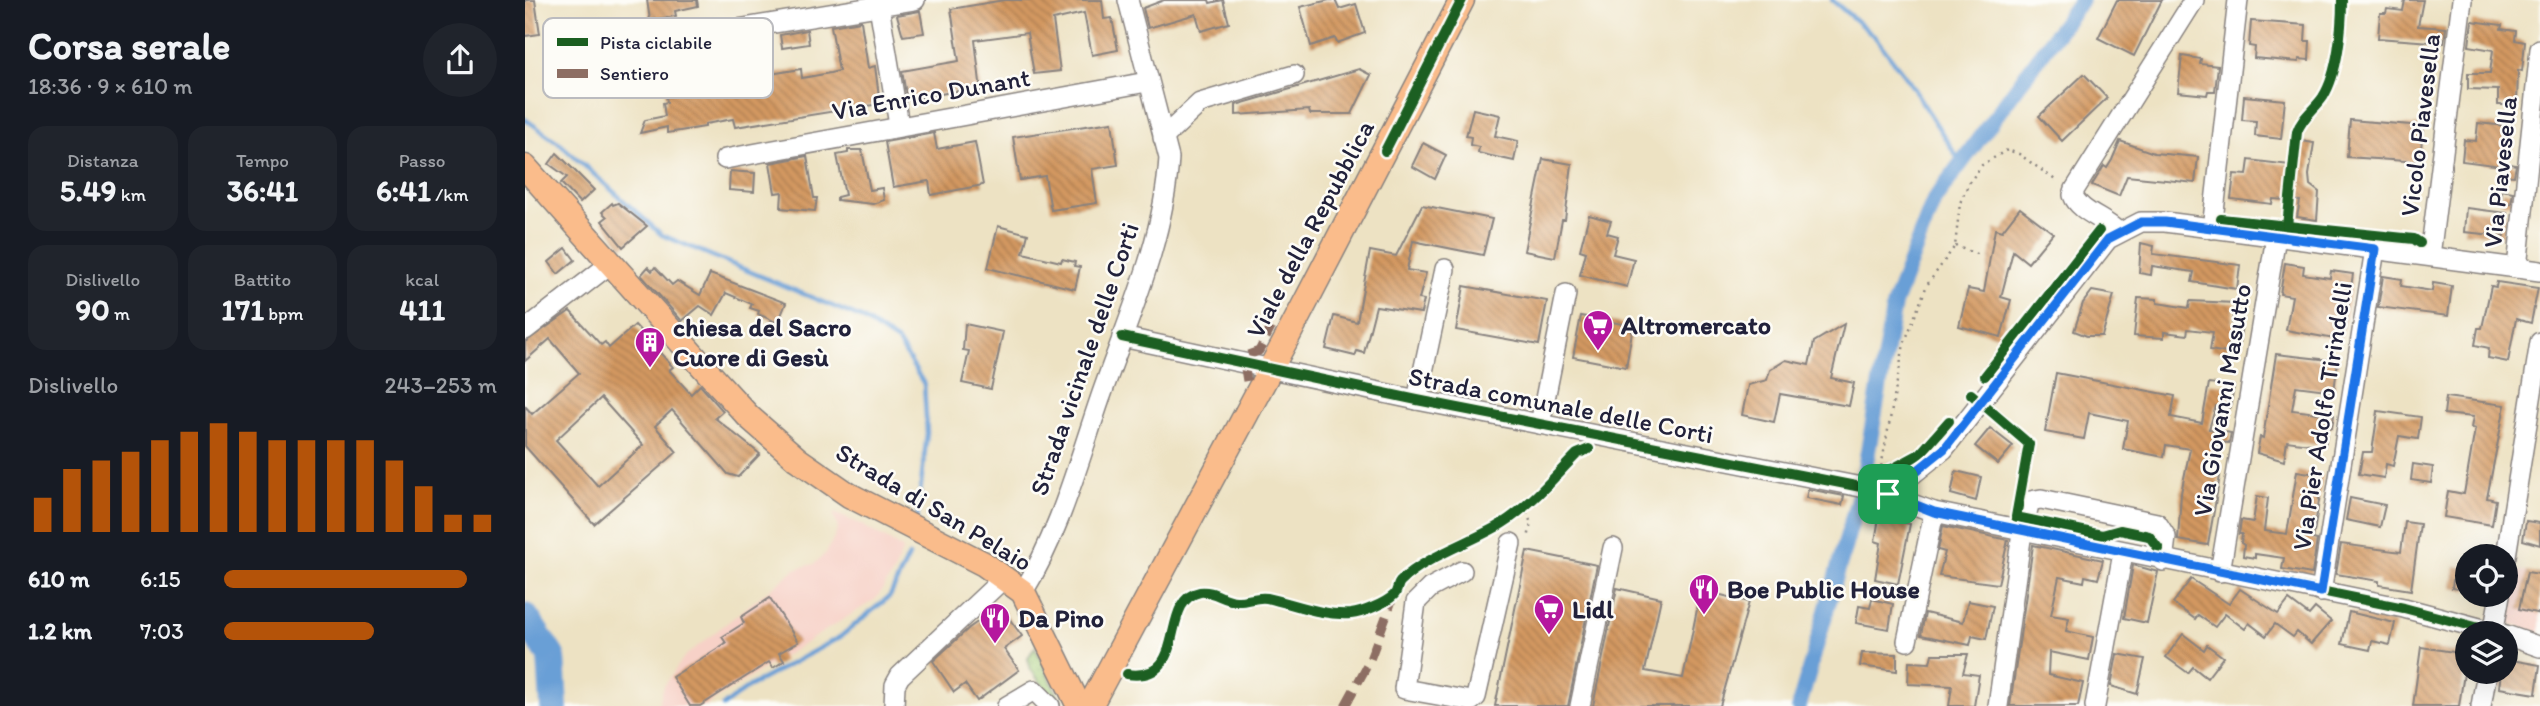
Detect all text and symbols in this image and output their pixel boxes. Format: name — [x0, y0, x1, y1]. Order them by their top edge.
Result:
legend — [543, 18, 773, 98]
text: Corsa serale — [28, 23, 230, 69]
button: share — [423, 23, 497, 97]
text: Pista ciclabile — [600, 31, 712, 54]
street label: Vicolo Piavesella — [2393, 31, 2447, 218]
street label: Via Enrico Dunant — [829, 61, 1033, 127]
text: Sentiero — [600, 62, 669, 85]
text: 18:36 · 9 × 610 m — [28, 72, 193, 100]
street label: Via Piavesella — [2476, 94, 2524, 249]
street label: Viale della Repubblica — [1239, 114, 1381, 344]
text: Distanza — [67, 149, 139, 172]
text: Tempo — [236, 149, 289, 172]
text: Passo — [399, 149, 446, 172]
text: 5.49 — [60, 172, 117, 209]
text: 36:41 — [227, 172, 298, 209]
text: 6:41 — [376, 172, 431, 209]
text: km — [117, 183, 146, 206]
text: /km — [431, 183, 468, 206]
street label: Strada vicinale delle Corti — [1022, 218, 1146, 500]
text: Dislivello — [66, 268, 140, 291]
text: Battito — [234, 268, 291, 291]
text: kcal — [405, 268, 439, 291]
street label: Via Pier Adolfo Tirindelli — [2285, 279, 2359, 553]
street label: Via Giovanni Masutto — [2186, 281, 2258, 519]
text: 90 — [76, 291, 110, 328]
text: 171 — [221, 291, 264, 328]
text: 411 — [399, 291, 445, 328]
text: m — [110, 302, 130, 325]
text: bpm — [264, 302, 304, 325]
supermarket icon: Altromercato — [1581, 308, 1615, 352]
place label: Altromercato — [1620, 309, 1771, 341]
place label: chiesa del Sacro Cuore di Gesù — [673, 311, 852, 373]
building icon: chiesa del Sacro Cuore di Gesù — [633, 325, 667, 369]
street label: Strada comunale delle Corti — [1406, 360, 1716, 450]
text: Dislivello — [28, 371, 118, 399]
text: 243–253 m — [384, 371, 497, 399]
street label: Strada di San Pelaio — [830, 436, 1038, 578]
pin — [1858, 464, 1918, 524]
icon: arrive — [1869, 475, 1907, 513]
map controls — [2455, 544, 2518, 684]
button: locate — [2455, 544, 2518, 607]
text: 610 m — [28, 565, 90, 593]
text: 6:15 — [140, 565, 181, 593]
restaurant icon: Boe Public House — [1687, 572, 1721, 616]
place label: Boe Public House — [1727, 573, 1920, 605]
supermarket icon: Lidl — [1532, 592, 1566, 636]
place label: Lidl — [1572, 593, 1614, 625]
restaurant icon: Da Pino — [978, 601, 1012, 645]
place label: Da Pino — [1018, 602, 1104, 634]
text: 1.2 km — [28, 617, 92, 645]
text: 7:03 — [140, 617, 184, 645]
button: layers — [2455, 621, 2518, 684]

